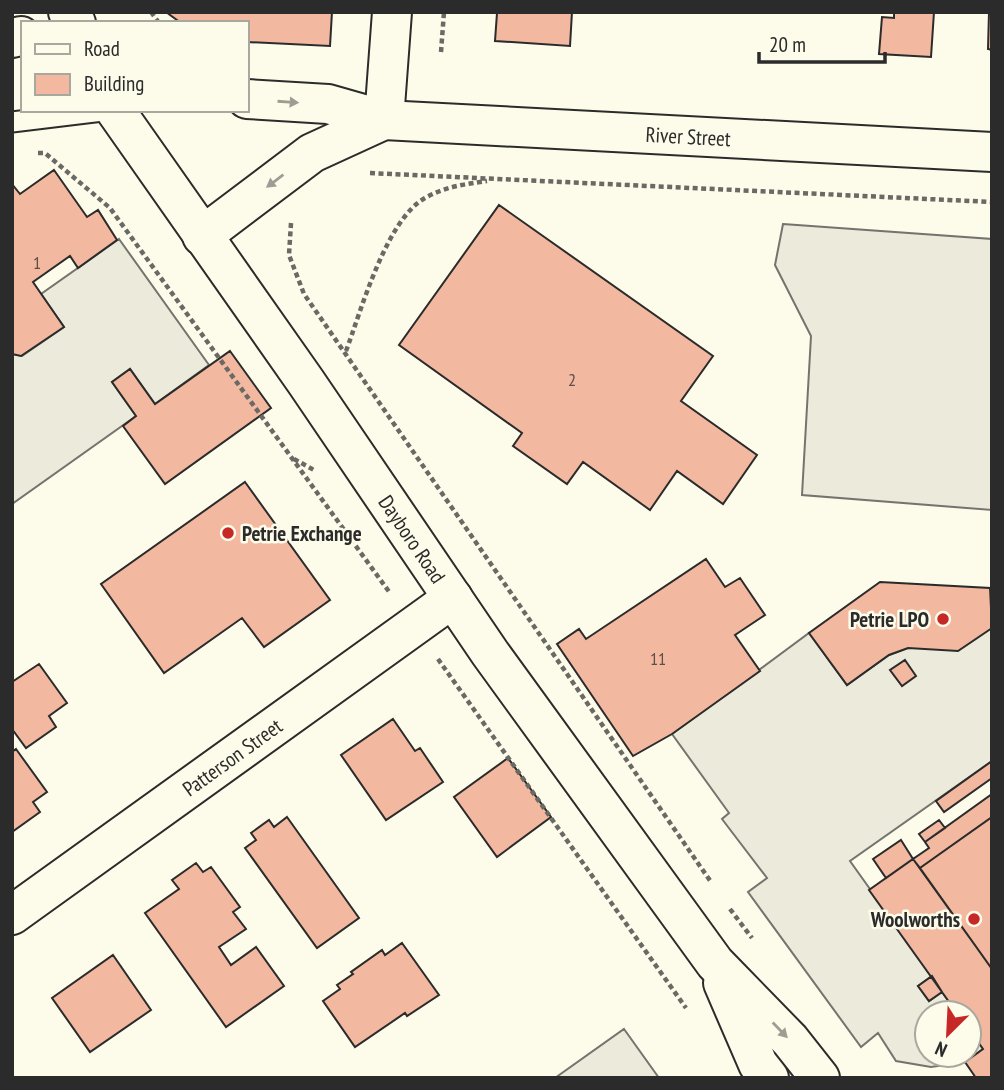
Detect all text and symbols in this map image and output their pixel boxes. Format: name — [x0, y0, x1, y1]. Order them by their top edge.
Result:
legend — [21, 21, 248, 112]
scale bar — [759, 21, 885, 65]
text: 20 m — [769, 31, 806, 58]
text: Road — [84, 35, 120, 62]
text: Building — [84, 70, 144, 97]
one-way arrow — [277, 96, 299, 107]
street label: River Street — [645, 120, 732, 152]
one-way arrow — [266, 174, 284, 188]
house number: 1 — [33, 251, 41, 274]
house number: 2 — [568, 368, 576, 391]
street label: Dayboro Road — [373, 490, 452, 588]
place label: Petrie Exchange — [242, 520, 362, 547]
marker: Petrie Exchange — [220, 525, 236, 541]
place label: Petrie LPO — [850, 606, 929, 633]
marker: Petrie LPO — [935, 611, 951, 627]
house number: 11 — [650, 647, 666, 670]
street label: Patterson Street — [177, 712, 287, 802]
place label: Woolworths — [870, 906, 960, 933]
marker: Woolworths — [966, 911, 982, 927]
north arrow — [913, 999, 983, 1069]
one-way arrow — [772, 1021, 788, 1038]
text: N — [932, 1036, 951, 1063]

